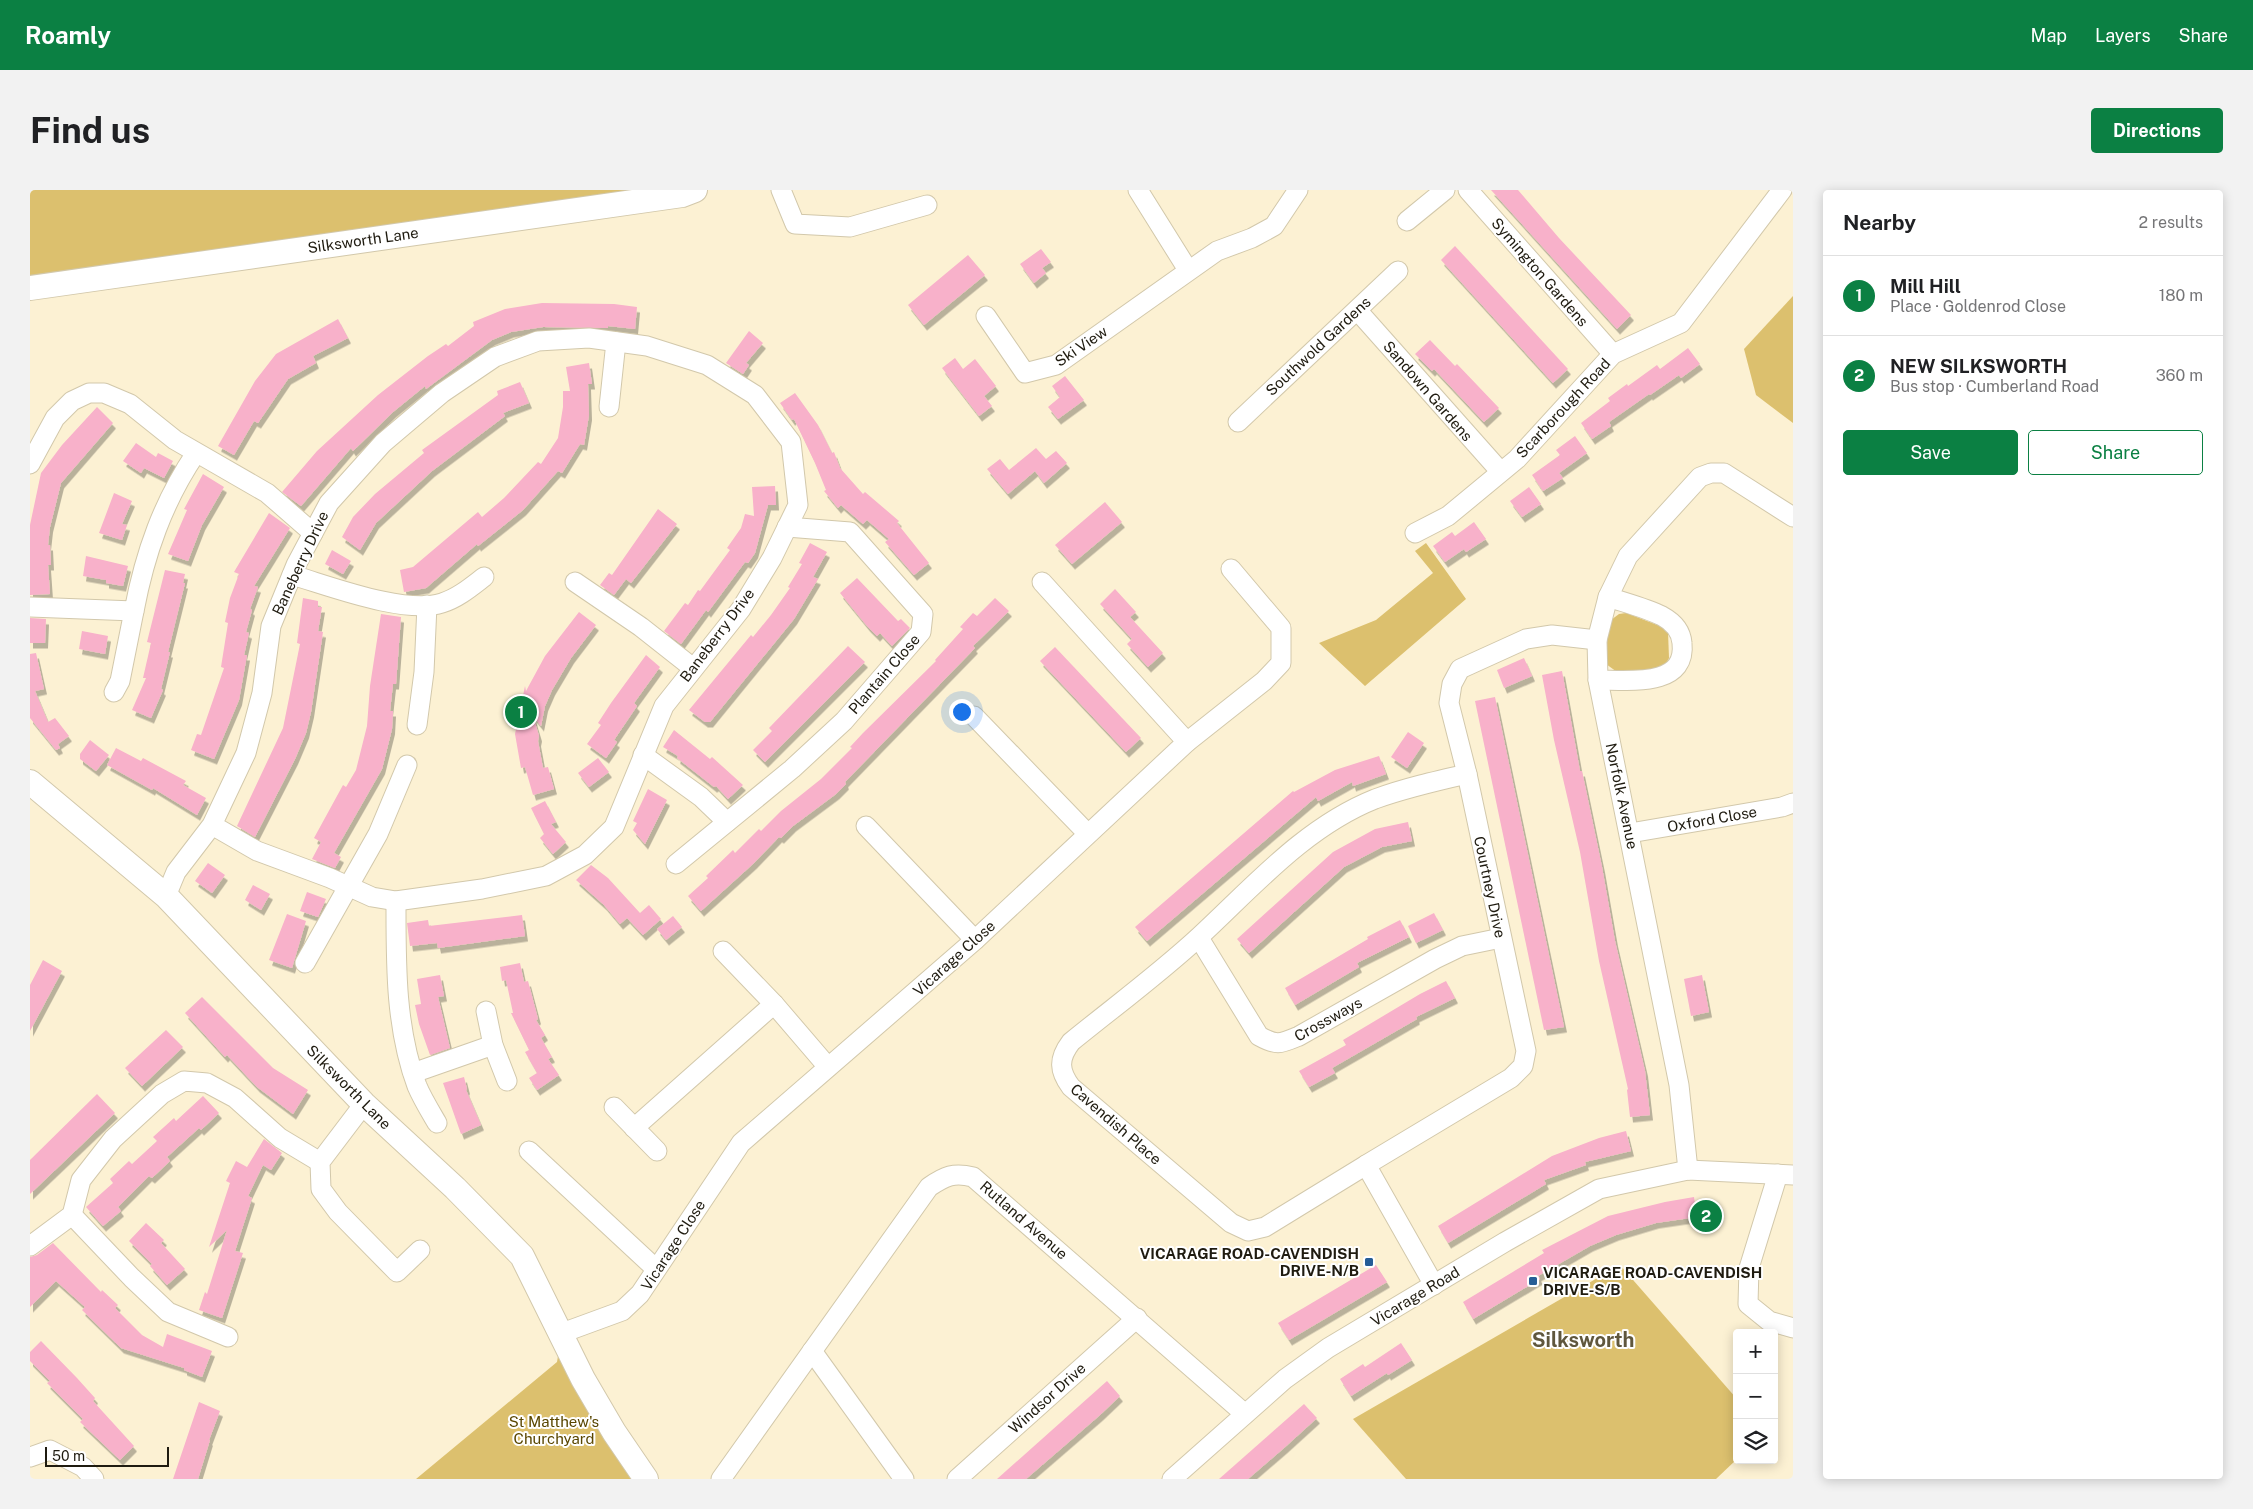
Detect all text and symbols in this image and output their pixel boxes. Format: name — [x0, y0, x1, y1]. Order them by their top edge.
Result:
text: Roamly — [25, 21, 111, 49]
text: Map — [2031, 25, 2067, 46]
text: Layers — [2095, 25, 2151, 46]
text: Share — [2179, 25, 2228, 46]
button: Directions — [2091, 108, 2223, 153]
text: Find us — [30, 110, 150, 151]
text: Nearby — [1843, 210, 1916, 235]
text: 2 results — [2138, 213, 2203, 232]
street label: Symington Gardens — [1488, 214, 1592, 330]
street label: Silksworth Lane — [306, 224, 420, 256]
text: Mill Hill — [1890, 275, 1961, 297]
text: 1 — [1856, 286, 1862, 305]
text: 180 m — [2159, 286, 2203, 305]
street label: Southwold Gardens — [1262, 293, 1374, 399]
text: Place · Goldenrod Close — [1890, 297, 2066, 316]
street label: Ski View — [1052, 322, 1111, 370]
street label: Sandown Gardens — [1380, 338, 1476, 444]
street label: Scarborough Road — [1513, 355, 1613, 461]
text: NEW SILKSWORTH — [1890, 355, 2067, 377]
text: 2 — [1854, 366, 1864, 385]
text: 360 m — [2156, 366, 2203, 385]
text: Bus stop · Cumberland Road — [1890, 377, 2099, 396]
button: Save — [1843, 430, 2018, 475]
button: Share — [2028, 430, 2203, 475]
street label: Baneberry Drive — [269, 508, 331, 618]
street label: Baneberry Drive — [676, 585, 758, 685]
street label: Plantain Close — [845, 631, 923, 717]
pin: 1 — [505, 693, 537, 731]
your location — [949, 699, 975, 725]
street label: Norfolk Avenue — [1602, 741, 1642, 851]
street label: Oxford Close — [1666, 803, 1758, 835]
street label: Courtney Drive — [1471, 835, 1509, 939]
street label: Vicarage Close — [910, 917, 998, 999]
street label: Crossways — [1291, 993, 1365, 1045]
street label: Silksworth Lane — [303, 1041, 395, 1133]
street label: Cavendish Place — [1067, 1080, 1165, 1168]
street label: Rutland Avenue — [977, 1177, 1071, 1263]
street label: Vicarage Close — [637, 1197, 709, 1293]
pin: 2 — [1690, 1197, 1722, 1235]
place label: VICARAGE ROAD-CAVENDISH DRIVE-N/B — [1140, 1245, 1359, 1279]
marker: VICARAGE ROAD-CAVENDISH DRIVE-N/B — [1363, 1256, 1375, 1268]
street label: Vicarage Road — [1367, 1263, 1463, 1329]
place label: VICARAGE ROAD-CAVENDISH DRIVE-S/B — [1543, 1264, 1762, 1298]
marker: VICARAGE ROAD-CAVENDISH DRIVE-S/B — [1527, 1275, 1539, 1287]
district label: Silksworth — [1532, 1328, 1634, 1352]
map controls — [1733, 1329, 1778, 1464]
button: + — [1733, 1329, 1778, 1374]
street label: Windsor Drive — [1005, 1359, 1089, 1437]
button: − — [1733, 1374, 1778, 1419]
park label: St Matthew's Churchyard — [509, 1413, 599, 1447]
button: layers — [1733, 1419, 1778, 1464]
scale bar — [45, 1444, 169, 1467]
text: 50 m — [52, 1448, 85, 1464]

